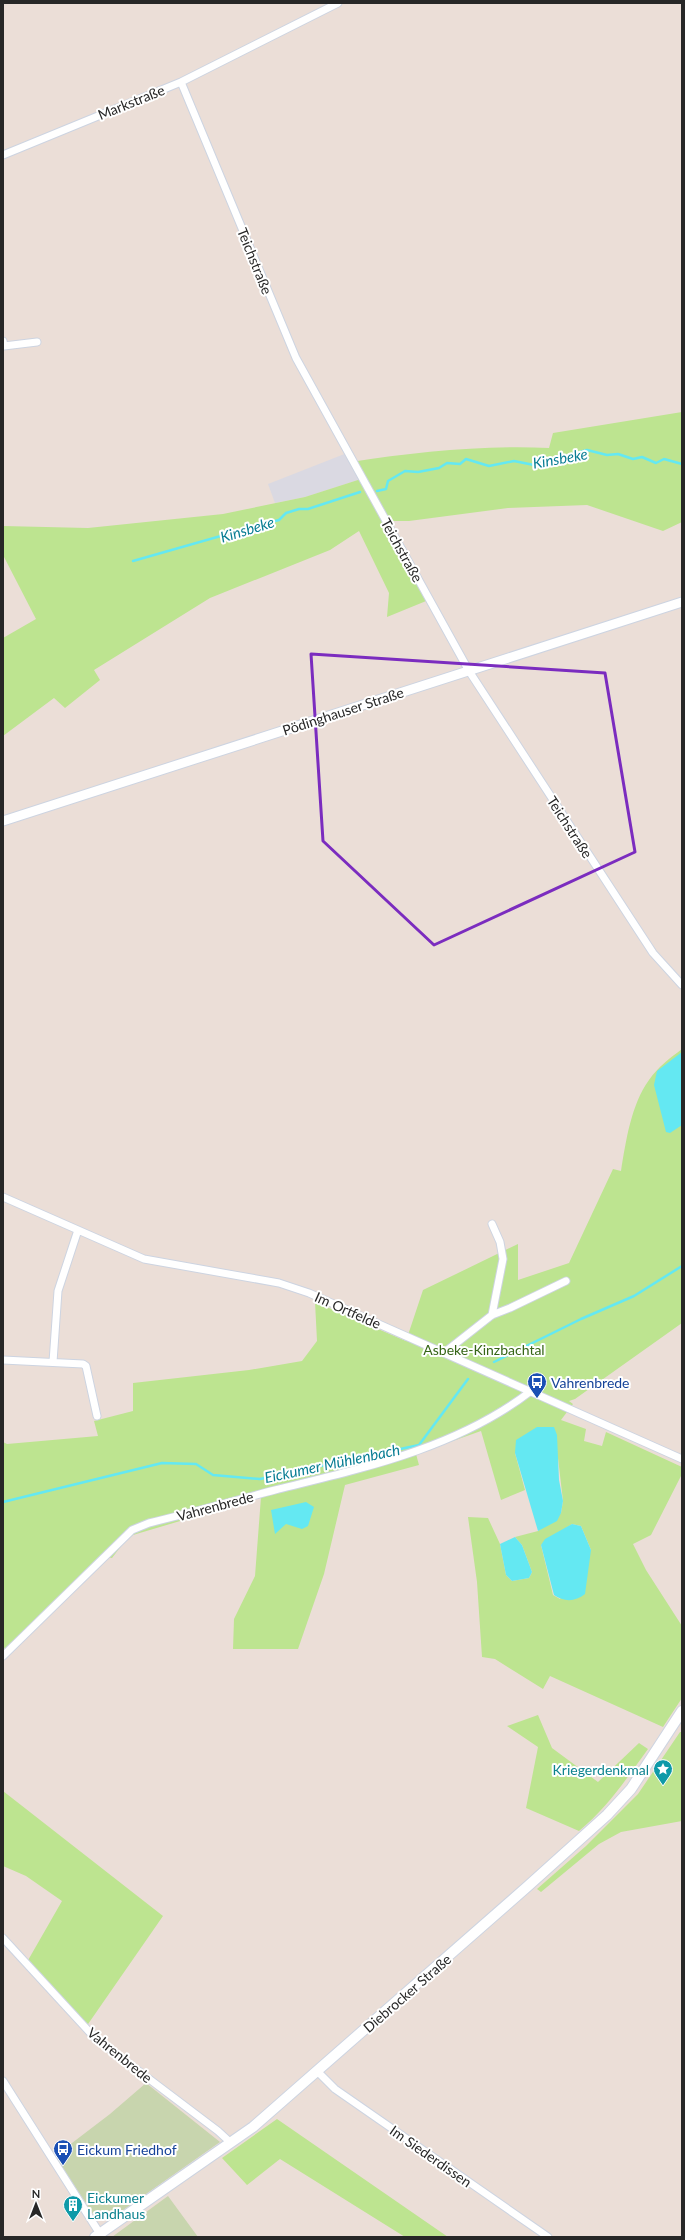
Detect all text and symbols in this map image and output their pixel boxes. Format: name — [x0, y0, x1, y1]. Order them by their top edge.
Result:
street label: Markstraße — [95, 81, 167, 123]
street label: Teichstraße — [234, 225, 276, 297]
water label: Kinsbeke — [531, 444, 589, 472]
water label: Kinsbeke — [218, 512, 276, 546]
street label: Teichstraße — [378, 515, 426, 585]
street label: Pödinghauser Straße — [280, 683, 406, 739]
street label: Teichstraße — [544, 793, 596, 861]
street label: Im Ortfelde — [312, 1288, 384, 1332]
park label: Asbeke-Kinzbachtal — [423, 1341, 545, 1358]
bus stop icon: Vahrenbrede — [526, 1371, 548, 1399]
place label: Vahrenbrede — [551, 1374, 630, 1391]
water label: Eickumer Mühlenbach — [263, 1440, 402, 1486]
street label: Vahrenbrede — [175, 1488, 255, 1524]
place icon: Kriegerdenkmal — [652, 1758, 674, 1786]
place label: Kriegerdenkmal — [553, 1761, 649, 1778]
street label: Diebrocker Straße — [360, 1950, 454, 2036]
street label: Vahrenbrede — [84, 2024, 156, 2086]
street label: Im Siederdissen — [387, 2122, 475, 2190]
bus stop icon: Eickum Friedhof — [52, 2138, 74, 2166]
place label: Eickum Friedhof — [77, 2141, 177, 2158]
north arrow — [16, 2184, 56, 2224]
text: N — [32, 2187, 40, 2200]
place label: Eickumer Landhaus — [87, 2189, 145, 2222]
building icon: Eickumer Landhaus — [62, 2194, 84, 2222]

